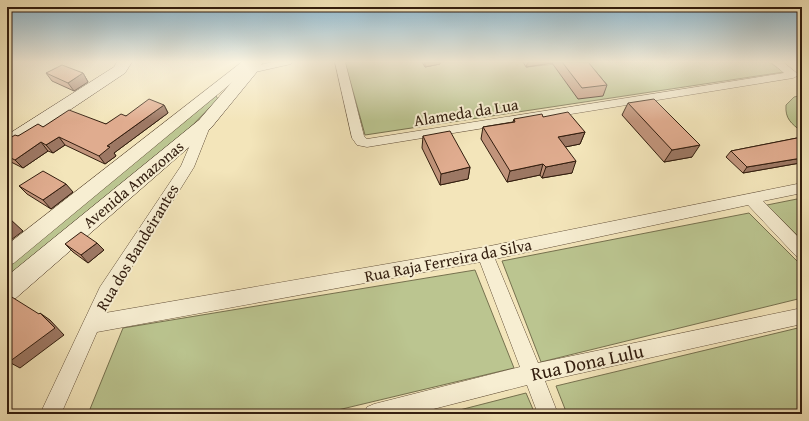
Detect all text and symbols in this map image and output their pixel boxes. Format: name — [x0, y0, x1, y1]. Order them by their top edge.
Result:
street label: Alameda da Lua — [412, 92, 520, 132]
street label: Avenida Amazonas — [77, 134, 189, 234]
street label: Rua dos Bandeirantes — [90, 179, 184, 315]
street label: Rua Raja Ferreira da Silva — [362, 232, 534, 288]
street label: Rua Dona Lulu — [528, 336, 647, 388]

